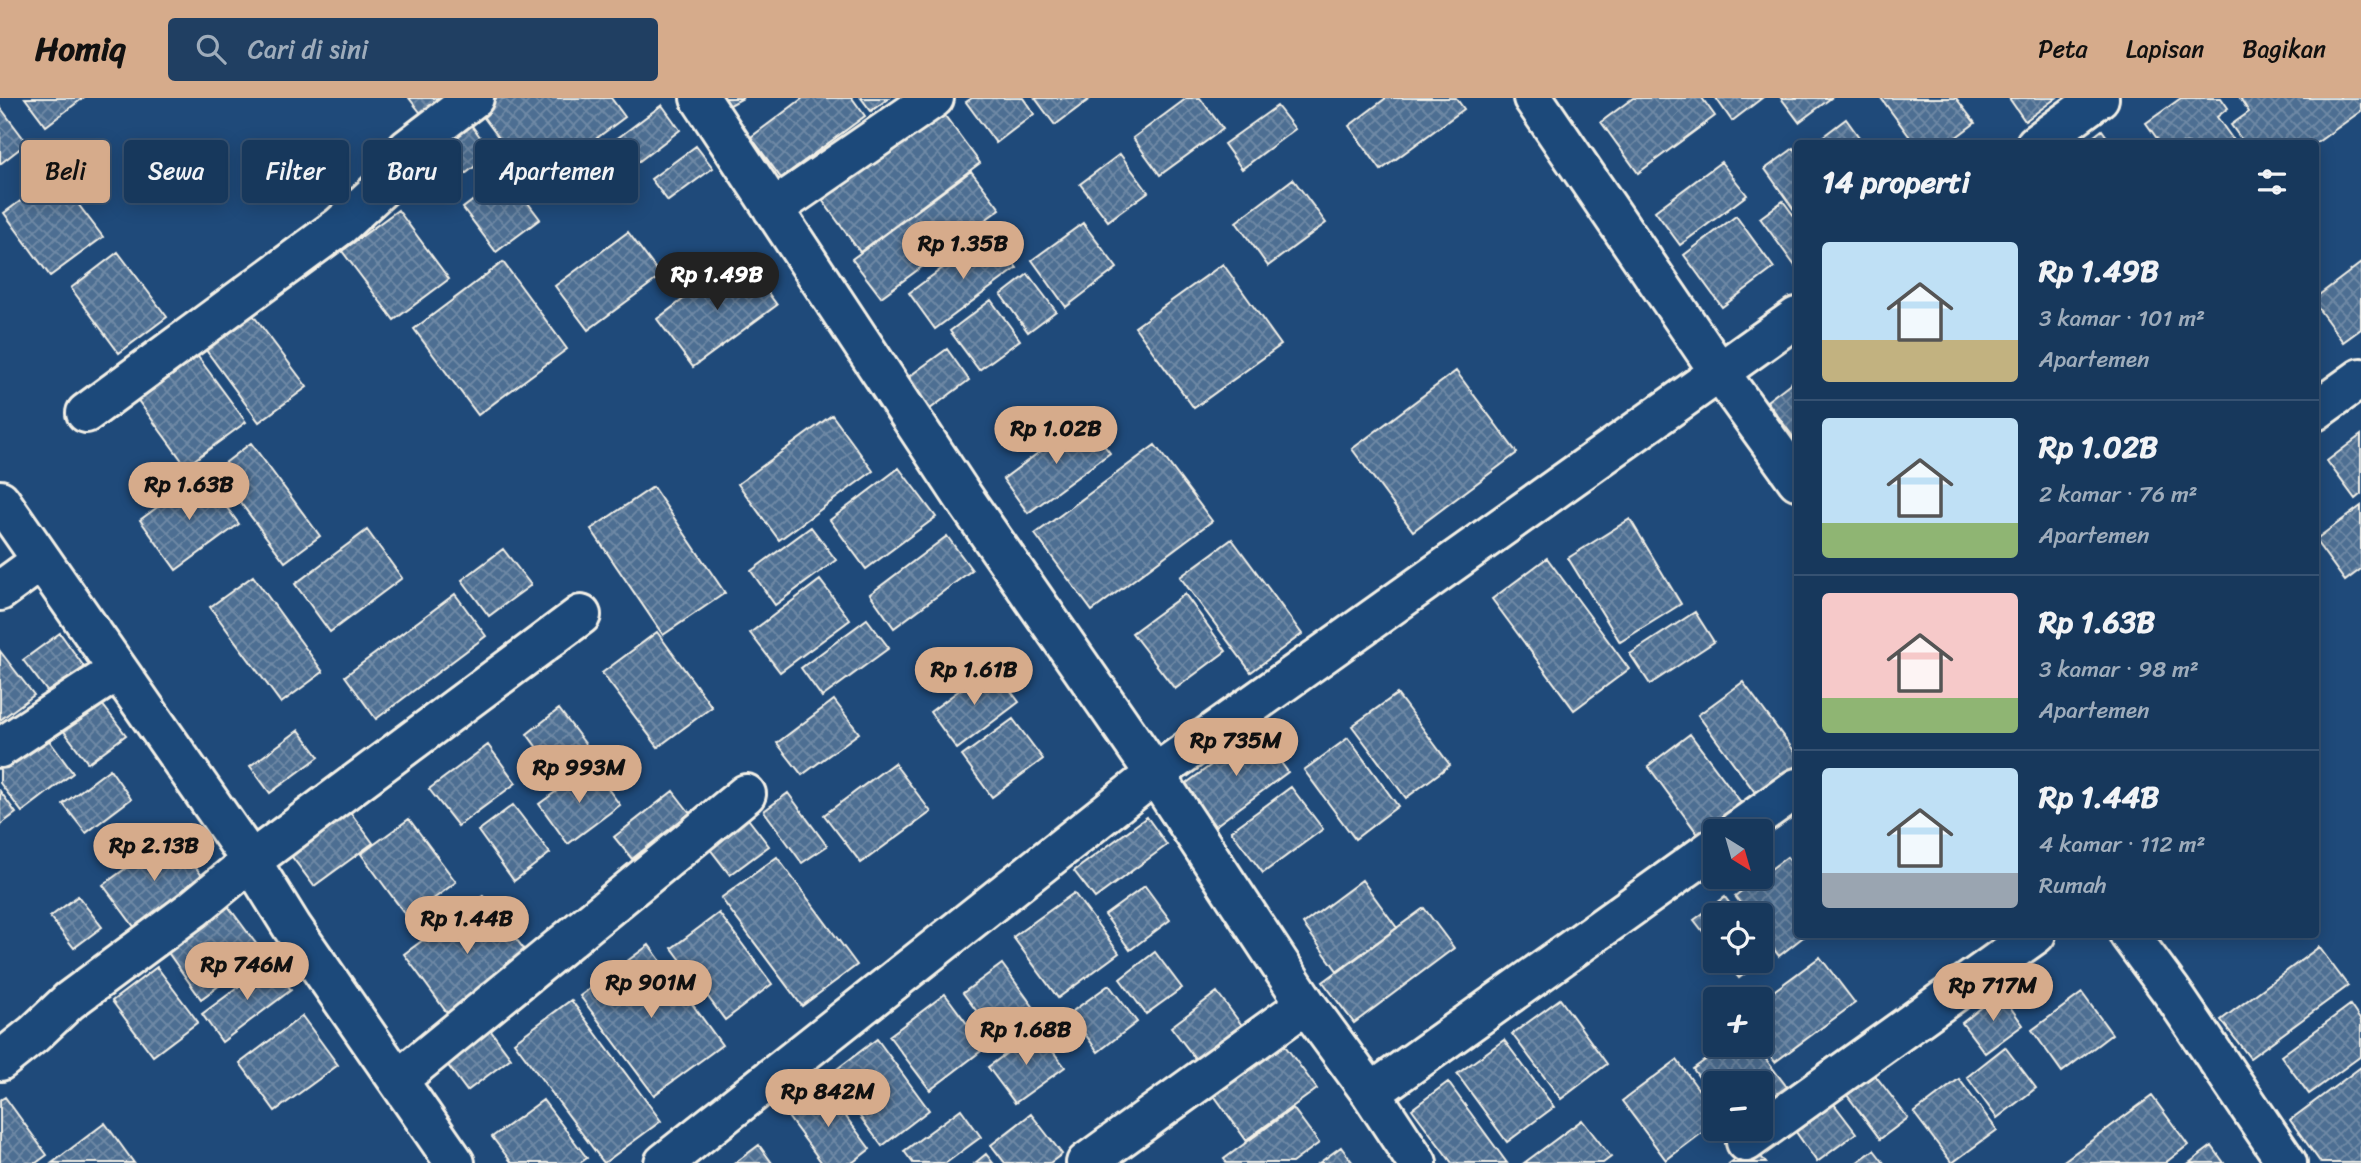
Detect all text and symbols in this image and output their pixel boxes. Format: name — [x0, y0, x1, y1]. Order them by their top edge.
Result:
search box — [168, 18, 658, 81]
text: Homiq — [35, 20, 126, 78]
text: Cari di sini — [248, 26, 368, 72]
text: Peta — [2038, 28, 2088, 70]
text: Lapisan — [2126, 28, 2204, 70]
text: Bagikan — [2242, 28, 2326, 70]
icon: search — [192, 30, 230, 68]
chip: Beli — [21, 140, 110, 203]
chip: Sewa — [124, 140, 228, 203]
chip: Filter — [242, 140, 349, 203]
chip: Baru — [363, 140, 461, 203]
chip: Apartemen — [475, 140, 638, 203]
text: 14 properti — [1822, 155, 1970, 209]
icon: filters — [2253, 163, 2291, 201]
pin: Rp 1.35B — [891, 222, 1035, 281]
text: Rp 1.35B — [918, 223, 1008, 264]
text: Rp 1.49B — [2039, 244, 2159, 298]
pin: Rp 1.49B — [645, 252, 789, 312]
text: Rp 1.49B — [671, 254, 763, 295]
icon: home — [1878, 270, 1962, 354]
text: 3 kamar · 101 m² — [2039, 298, 2205, 339]
text: Apartemen — [2039, 339, 2149, 380]
pin: Rp 1.02B — [984, 406, 1128, 466]
text: Rp 1.02B — [1010, 408, 1102, 449]
text: Rp 1.02B — [2039, 420, 2158, 474]
icon: home — [1878, 446, 1962, 530]
pin: Rp 1.63B — [117, 462, 261, 522]
text: Rp 1.63B — [144, 464, 234, 505]
text: 2 kamar · 76 m² — [2039, 474, 2198, 515]
text: Apartemen — [2039, 515, 2149, 556]
text: Rp 1.63B — [2039, 595, 2155, 649]
icon: home — [1878, 621, 1962, 705]
pin: Rp 1.61B — [902, 648, 1046, 707]
text: Rp 1.61B — [931, 649, 1017, 690]
text: 3 kamar · 98 m² — [2039, 649, 2199, 690]
text: Apartemen — [2039, 690, 2149, 731]
pin: Rp 735M — [1171, 718, 1301, 778]
text: Rp 735M — [1190, 720, 1282, 761]
pin: Rp 993M — [514, 746, 644, 805]
text: Rp 993M — [533, 747, 625, 788]
text: Rp 1.44B — [2039, 770, 2159, 824]
icon: home — [1878, 796, 1962, 880]
north arrow — [1703, 819, 1773, 889]
map controls — [1703, 819, 1773, 1141]
pin: Rp 2.13B — [82, 824, 226, 883]
text: 4 kamar · 112 m² — [2039, 824, 2206, 865]
text: Rp 2.13B — [109, 825, 199, 866]
text: Rumah — [2039, 865, 2107, 906]
pin: Rp 1.44B — [395, 896, 539, 956]
text: Rp 1.44B — [421, 898, 513, 939]
button: locate — [1703, 903, 1773, 973]
pin: Rp 746M — [182, 942, 312, 1002]
text: Rp 746M — [201, 944, 293, 985]
pin: Rp 901M — [586, 960, 716, 1020]
text: Rp 901M — [606, 962, 696, 1003]
pin: Rp 717M — [1928, 964, 2058, 1023]
text: Rp 717M — [1949, 965, 2037, 1006]
button: + — [1703, 987, 1773, 1057]
pin: Rp 1.68B — [954, 1007, 1098, 1067]
text: Rp 1.68B — [981, 1009, 1071, 1050]
pin: Rp 842M — [763, 1070, 893, 1129]
text: Rp 842M — [781, 1071, 875, 1112]
button: − — [1703, 1071, 1773, 1141]

